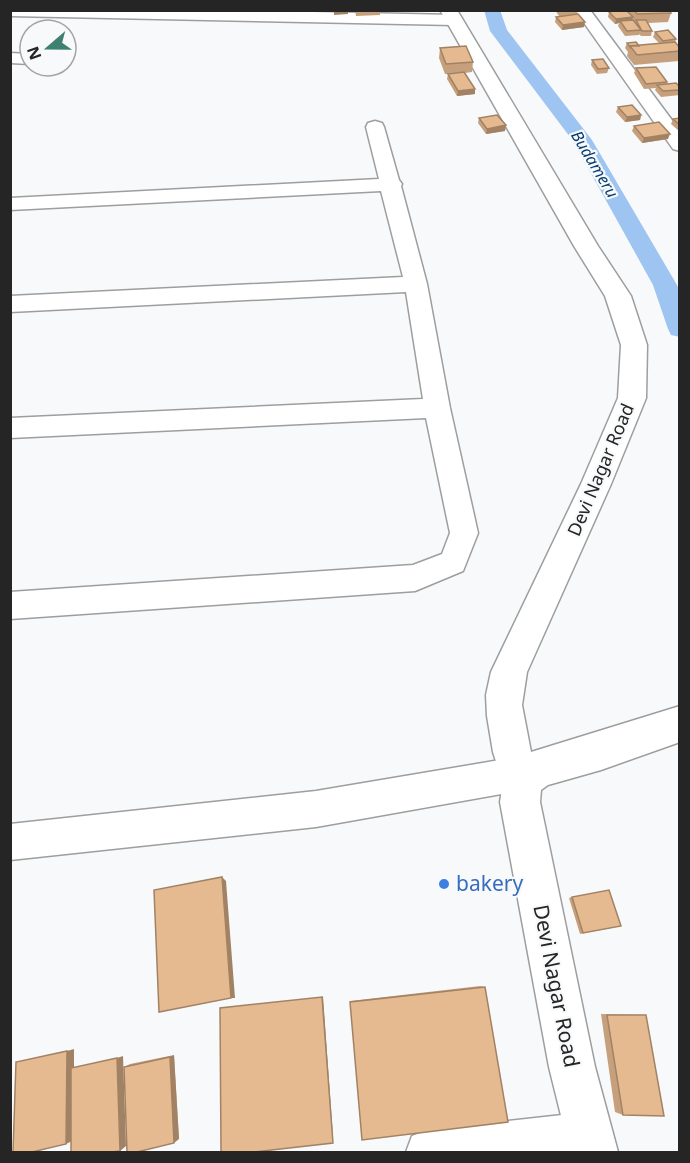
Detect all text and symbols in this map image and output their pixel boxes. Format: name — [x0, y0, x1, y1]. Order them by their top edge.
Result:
north arrow — [18, 18, 78, 78]
text: N — [21, 43, 46, 63]
water label: Budameru — [566, 126, 624, 202]
street label: Devi Nagar Road — [561, 400, 639, 540]
place label: bakery — [456, 869, 523, 897]
marker: bakery — [437, 877, 451, 891]
street label: Devi Nagar Road — [527, 902, 586, 1070]

